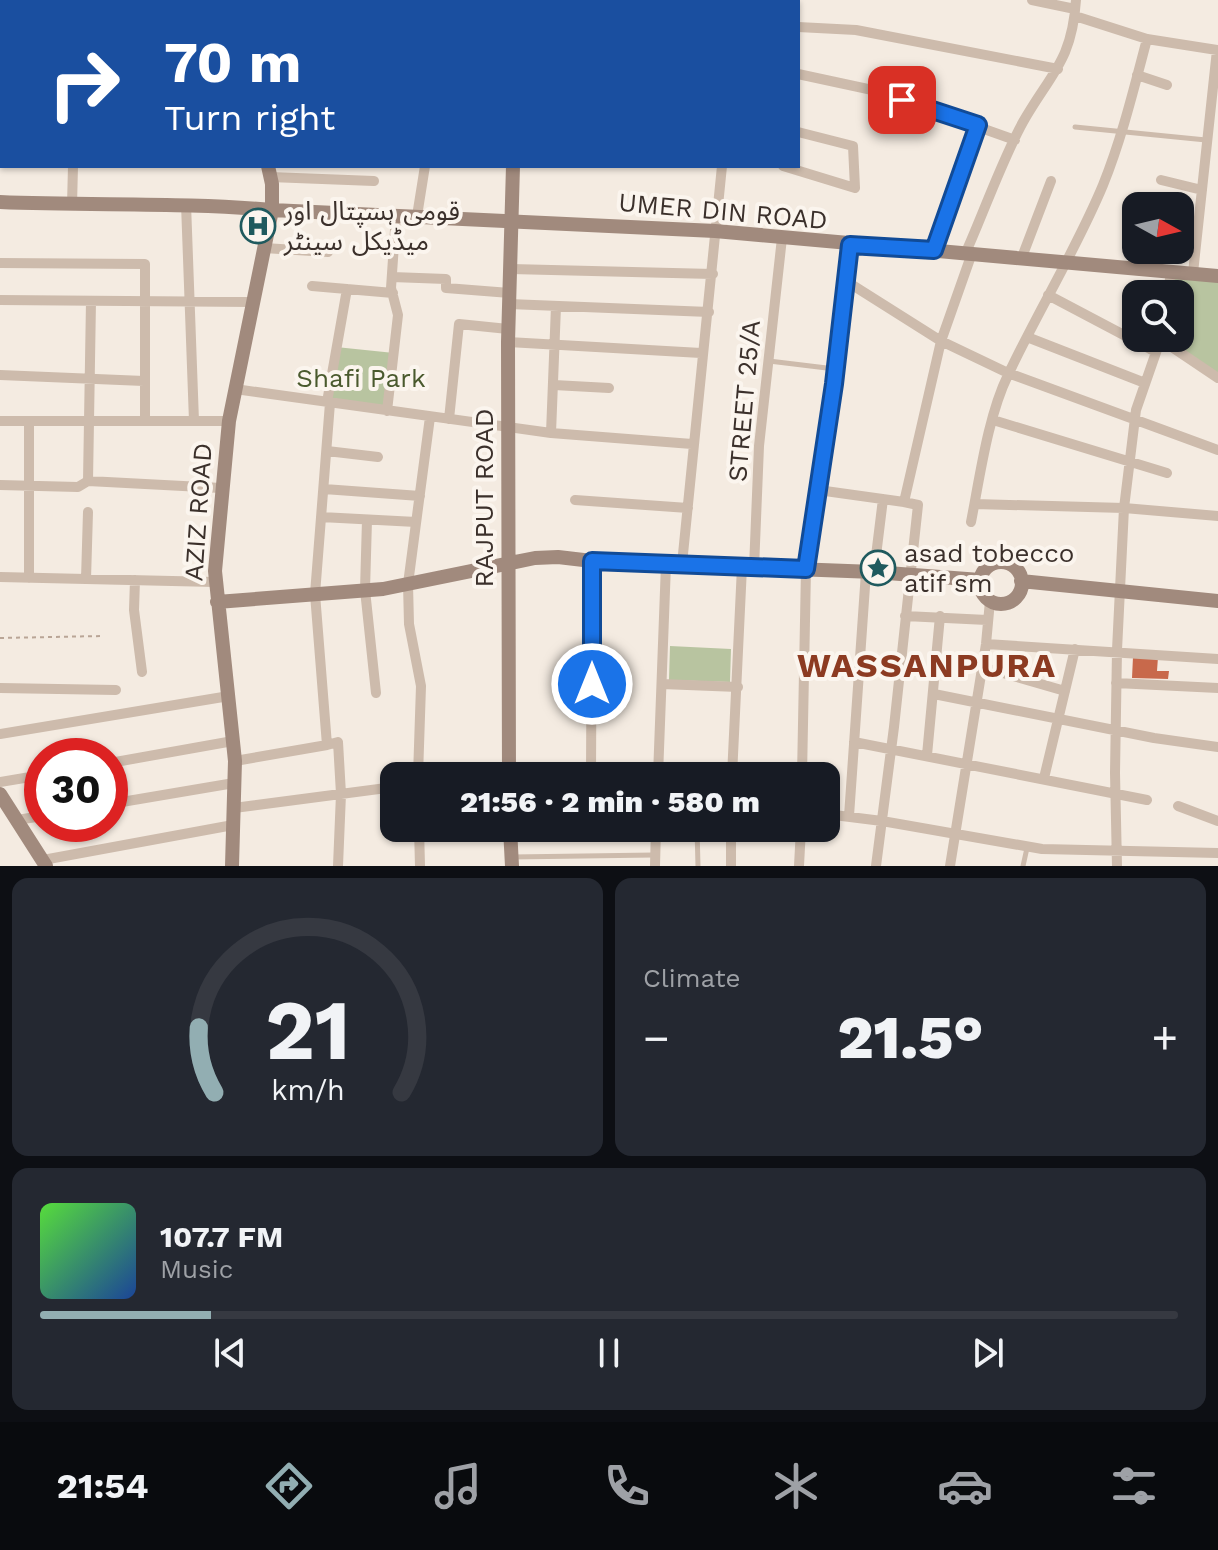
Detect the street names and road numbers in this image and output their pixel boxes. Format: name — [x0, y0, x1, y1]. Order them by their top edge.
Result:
street label: UMER DIN ROAD — [617, 187, 829, 235]
street label: STREET 25/A — [722, 319, 766, 483]
street label: RAJPUT ROAD — [469, 408, 499, 588]
street label: AZIZ ROAD — [178, 442, 218, 582]

